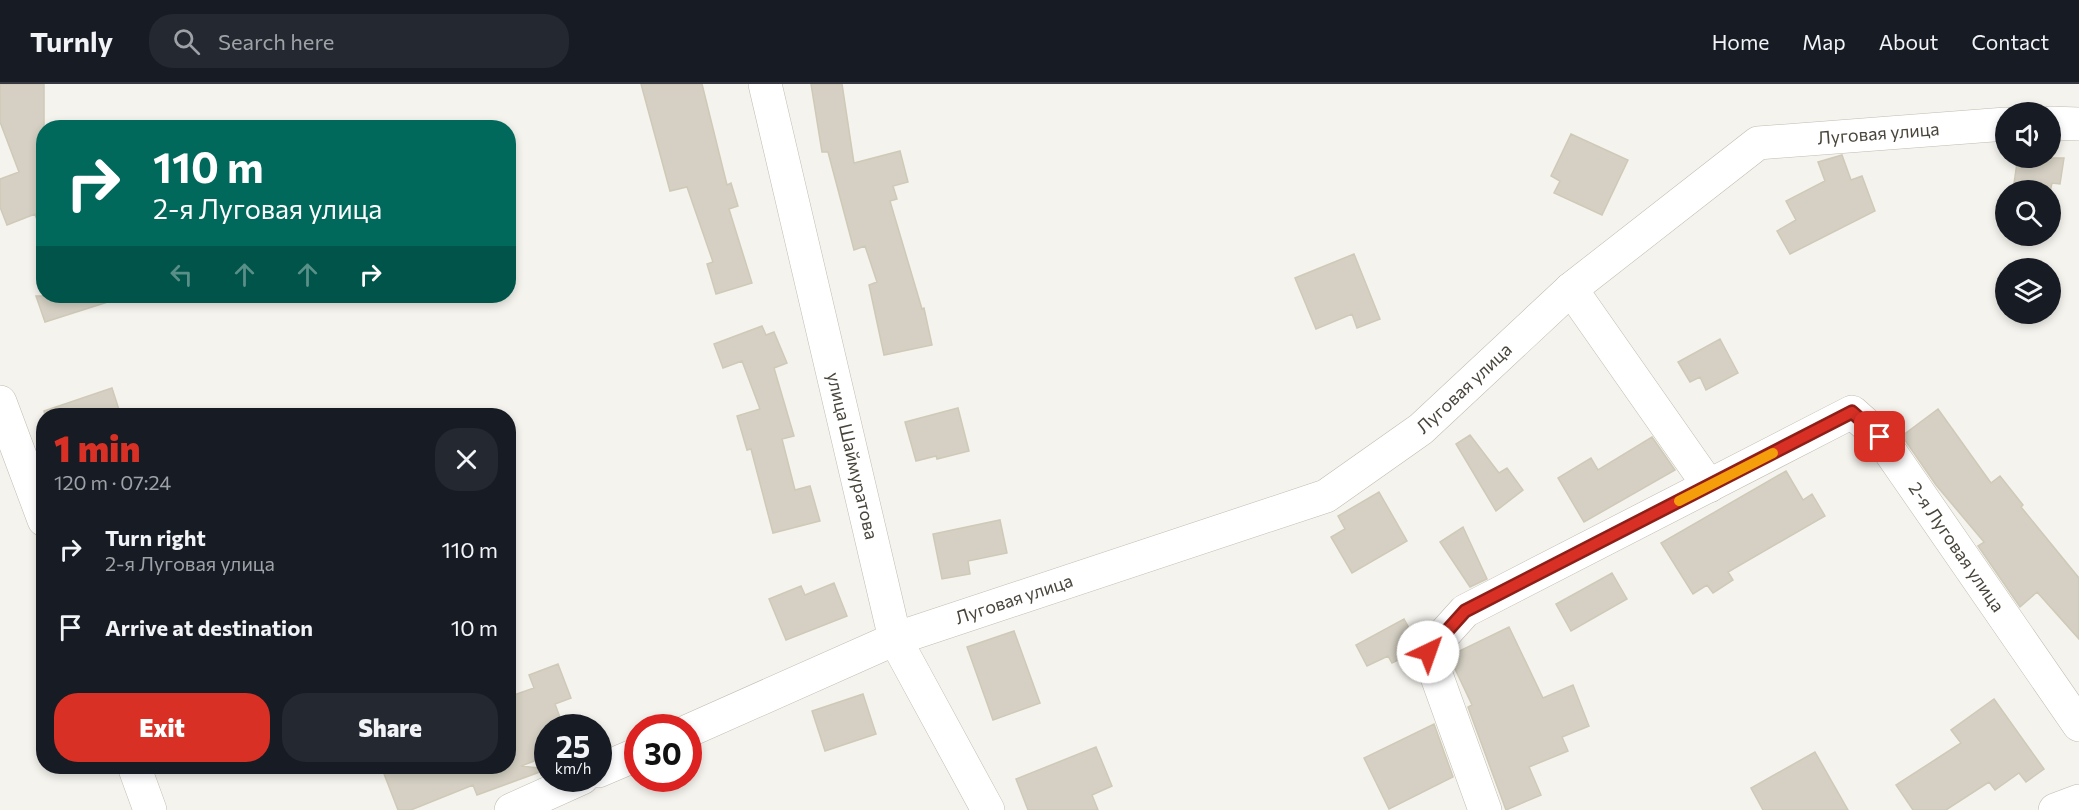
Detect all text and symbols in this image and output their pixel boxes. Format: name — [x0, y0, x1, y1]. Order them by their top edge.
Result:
search box — [149, 14, 569, 68]
text: Turnly — [30, 24, 113, 58]
icon: search — [170, 25, 203, 58]
text: Search here — [218, 28, 334, 55]
text: Home — [1712, 29, 1769, 54]
text: Map — [1802, 29, 1846, 54]
text: About — [1879, 29, 1938, 54]
text: Contact — [1971, 29, 2049, 54]
map controls — [1995, 102, 2061, 324]
button: sound — [1995, 102, 2061, 168]
street label: Луговая улица — [1816, 117, 1940, 148]
text: 110 m — [153, 140, 264, 192]
icon: right — [54, 144, 132, 222]
button: search — [1995, 180, 2061, 246]
text: 2-я Луговая улица — [153, 192, 382, 225]
icon: left — [165, 258, 198, 291]
icon: ahead — [228, 258, 261, 291]
icon: ahead — [291, 258, 324, 291]
icon: right — [354, 258, 387, 291]
button: layers — [1995, 258, 2061, 324]
street label: Луговая улица — [1411, 338, 1516, 438]
street label: улица Шаймуратова — [823, 370, 883, 542]
pin — [1854, 411, 1905, 462]
icon: arrive — [1863, 420, 1896, 453]
text: 1 min — [54, 425, 140, 469]
button: close — [435, 428, 498, 491]
text: 120 m · 07:24 — [54, 470, 171, 494]
street label: 2-я Луговая улица — [1905, 478, 2010, 616]
text: Turn right — [105, 524, 206, 551]
icon: right — [54, 533, 87, 566]
text: 110 m — [441, 536, 498, 563]
text: 2-я Луговая улица — [105, 551, 275, 575]
street label: Луговая улица — [952, 569, 1075, 628]
icon: arrive — [54, 611, 87, 644]
text: Arrive at destination — [105, 614, 313, 641]
text: 10 m — [451, 614, 498, 641]
position arrow — [1396, 620, 1460, 684]
button: Exit — [54, 693, 270, 762]
button: Share — [282, 693, 498, 762]
speed limit sign: 30 — [624, 714, 702, 792]
text: 25 — [556, 727, 590, 764]
text: km/h — [555, 759, 591, 777]

